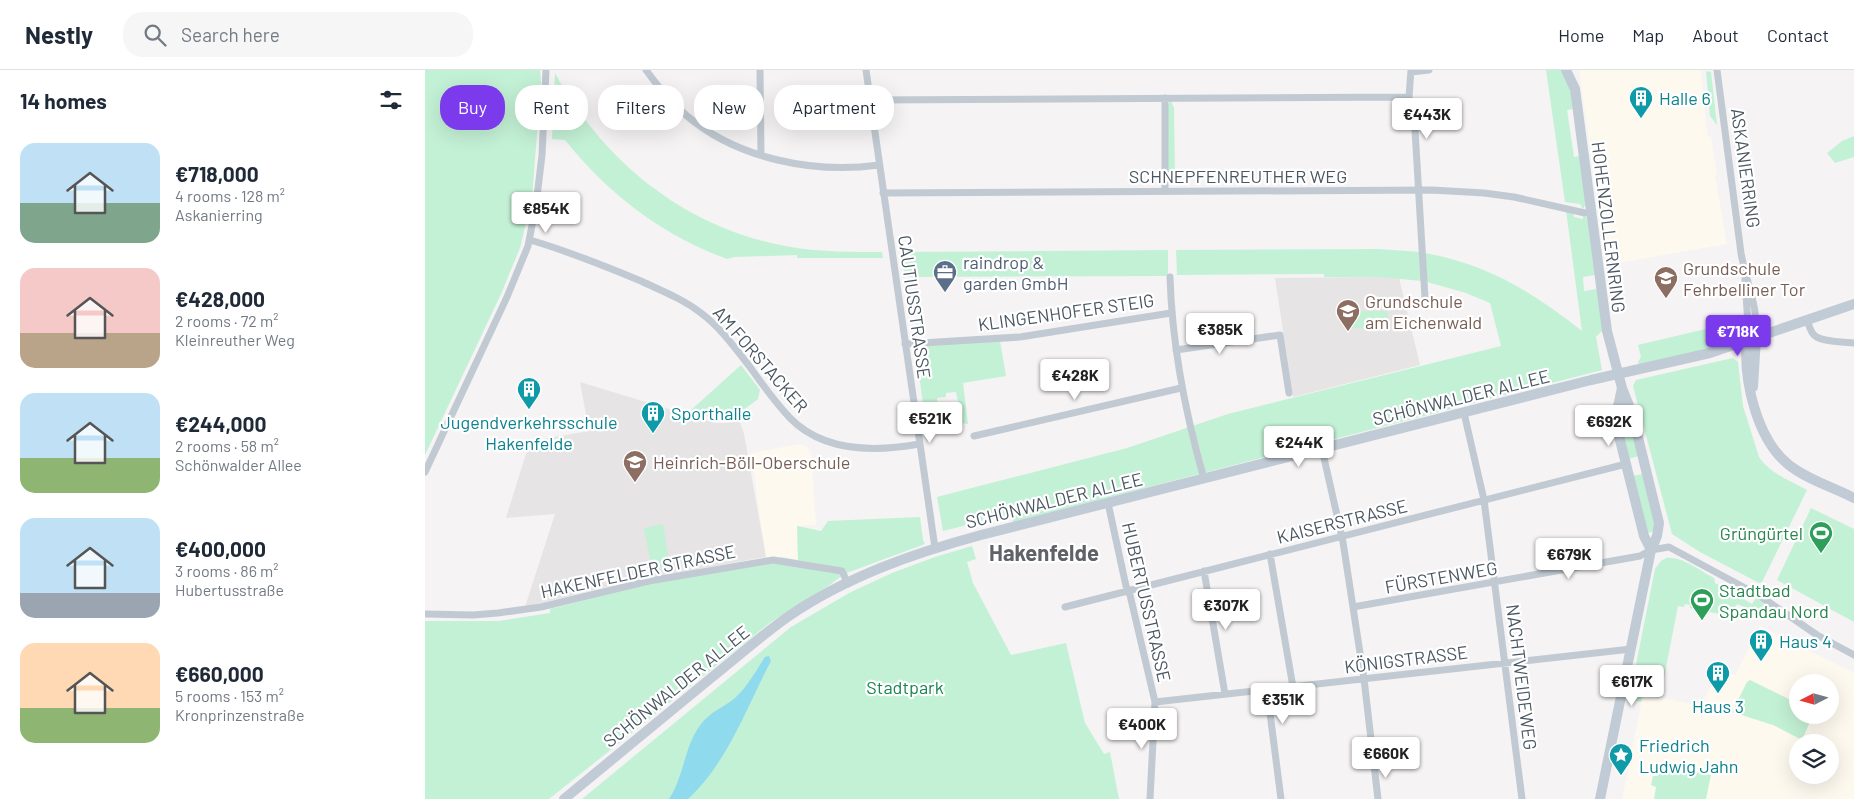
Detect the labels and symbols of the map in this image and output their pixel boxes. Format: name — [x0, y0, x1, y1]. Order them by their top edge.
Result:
building icon: Halle 6 — [1628, 85, 1654, 119]
place label: Halle 6 — [1659, 87, 1711, 109]
pin: €443K — [1392, 98, 1462, 140]
street label: ASKANIERRING — [1727, 107, 1765, 229]
street label: HOHENZOLLERNRING — [1588, 140, 1630, 314]
street label: SCHNEPFENREUTHER WEG — [1129, 165, 1347, 187]
pin: €854K — [511, 191, 581, 234]
street label: CAUTIUSSTRASSE — [894, 234, 936, 380]
place label: raindrop & garden GmbH — [963, 251, 1069, 294]
place label: Grundschule Fehrbelliner Tor — [1683, 257, 1806, 300]
office icon: raindrop & garden GmbH — [932, 259, 958, 293]
school or university icon: Grundschule Fehrbelliner Tor — [1653, 265, 1679, 299]
street label: KLINGENHOFER STEIG — [976, 289, 1156, 335]
place label: Grundschule am Eichenwald — [1365, 290, 1482, 333]
school or university icon: Grundschule am Eichenwald — [1335, 298, 1361, 332]
street label: AM FORSTACKER — [709, 301, 813, 417]
pin: €385K — [1185, 312, 1255, 355]
pin: €718K — [1703, 314, 1773, 357]
pin: €428K — [1040, 358, 1110, 401]
street label: SCHÖNWALDER ALLEE — [1370, 364, 1552, 430]
building icon: Jugendverkehrsschule Hakenfelde — [516, 376, 542, 410]
building icon: Sporthalle — [640, 400, 666, 434]
place label: Sporthalle — [671, 402, 751, 424]
pin: €521K — [895, 402, 965, 444]
pin: €692K — [1574, 404, 1644, 447]
place label: Jugendverkehrsschule Hakenfelde — [440, 411, 618, 454]
pin: €244K — [1264, 426, 1334, 468]
school or university icon: Heinrich-Böll-Oberschule — [622, 449, 648, 483]
place label: Heinrich-Böll-Oberschule — [653, 451, 850, 473]
street label: SCHÖNWALDER ALLEE — [963, 467, 1145, 533]
street label: KAISERSTRASSE — [1274, 494, 1410, 548]
street label: HUBERTUSSTRASSE — [1118, 520, 1176, 684]
sports icon: Grüngürtel — [1808, 520, 1834, 554]
place label: Grüngürtel — [1720, 522, 1803, 544]
pin: €679K — [1534, 538, 1604, 580]
district label: Hakenfelde — [989, 539, 1099, 565]
street label: HAKENFELDER STRASSE — [538, 540, 738, 602]
street label: FÜRSTENWEG — [1383, 556, 1499, 598]
place label: Stadtbad Spandau Nord — [1719, 579, 1829, 622]
sports icon: Stadtbad Spandau Nord — [1689, 587, 1715, 621]
pin: €307K — [1191, 588, 1261, 631]
street label: NACHTWEIDEWEG — [1502, 603, 1542, 751]
street label: SCHÖNWALDER ALLEE — [598, 620, 754, 752]
building icon: Haus 4 — [1748, 628, 1774, 662]
place label: Haus 4 — [1779, 630, 1832, 652]
street label: KÖNIGSTRASSE — [1343, 641, 1469, 677]
building icon: Haus 3 — [1705, 660, 1731, 694]
pin: €617K — [1597, 664, 1667, 707]
north arrow — [1789, 674, 1839, 724]
park label: Stadtpark — [866, 676, 944, 698]
pin: €351K — [1248, 682, 1318, 725]
place label: Haus 3 — [1692, 695, 1744, 717]
pin: €400K — [1107, 708, 1177, 750]
place label: Friedrich Ludwig Jahn — [1639, 734, 1739, 777]
pin: €660K — [1351, 736, 1421, 779]
place icon: Friedrich Ludwig Jahn — [1608, 742, 1634, 776]

